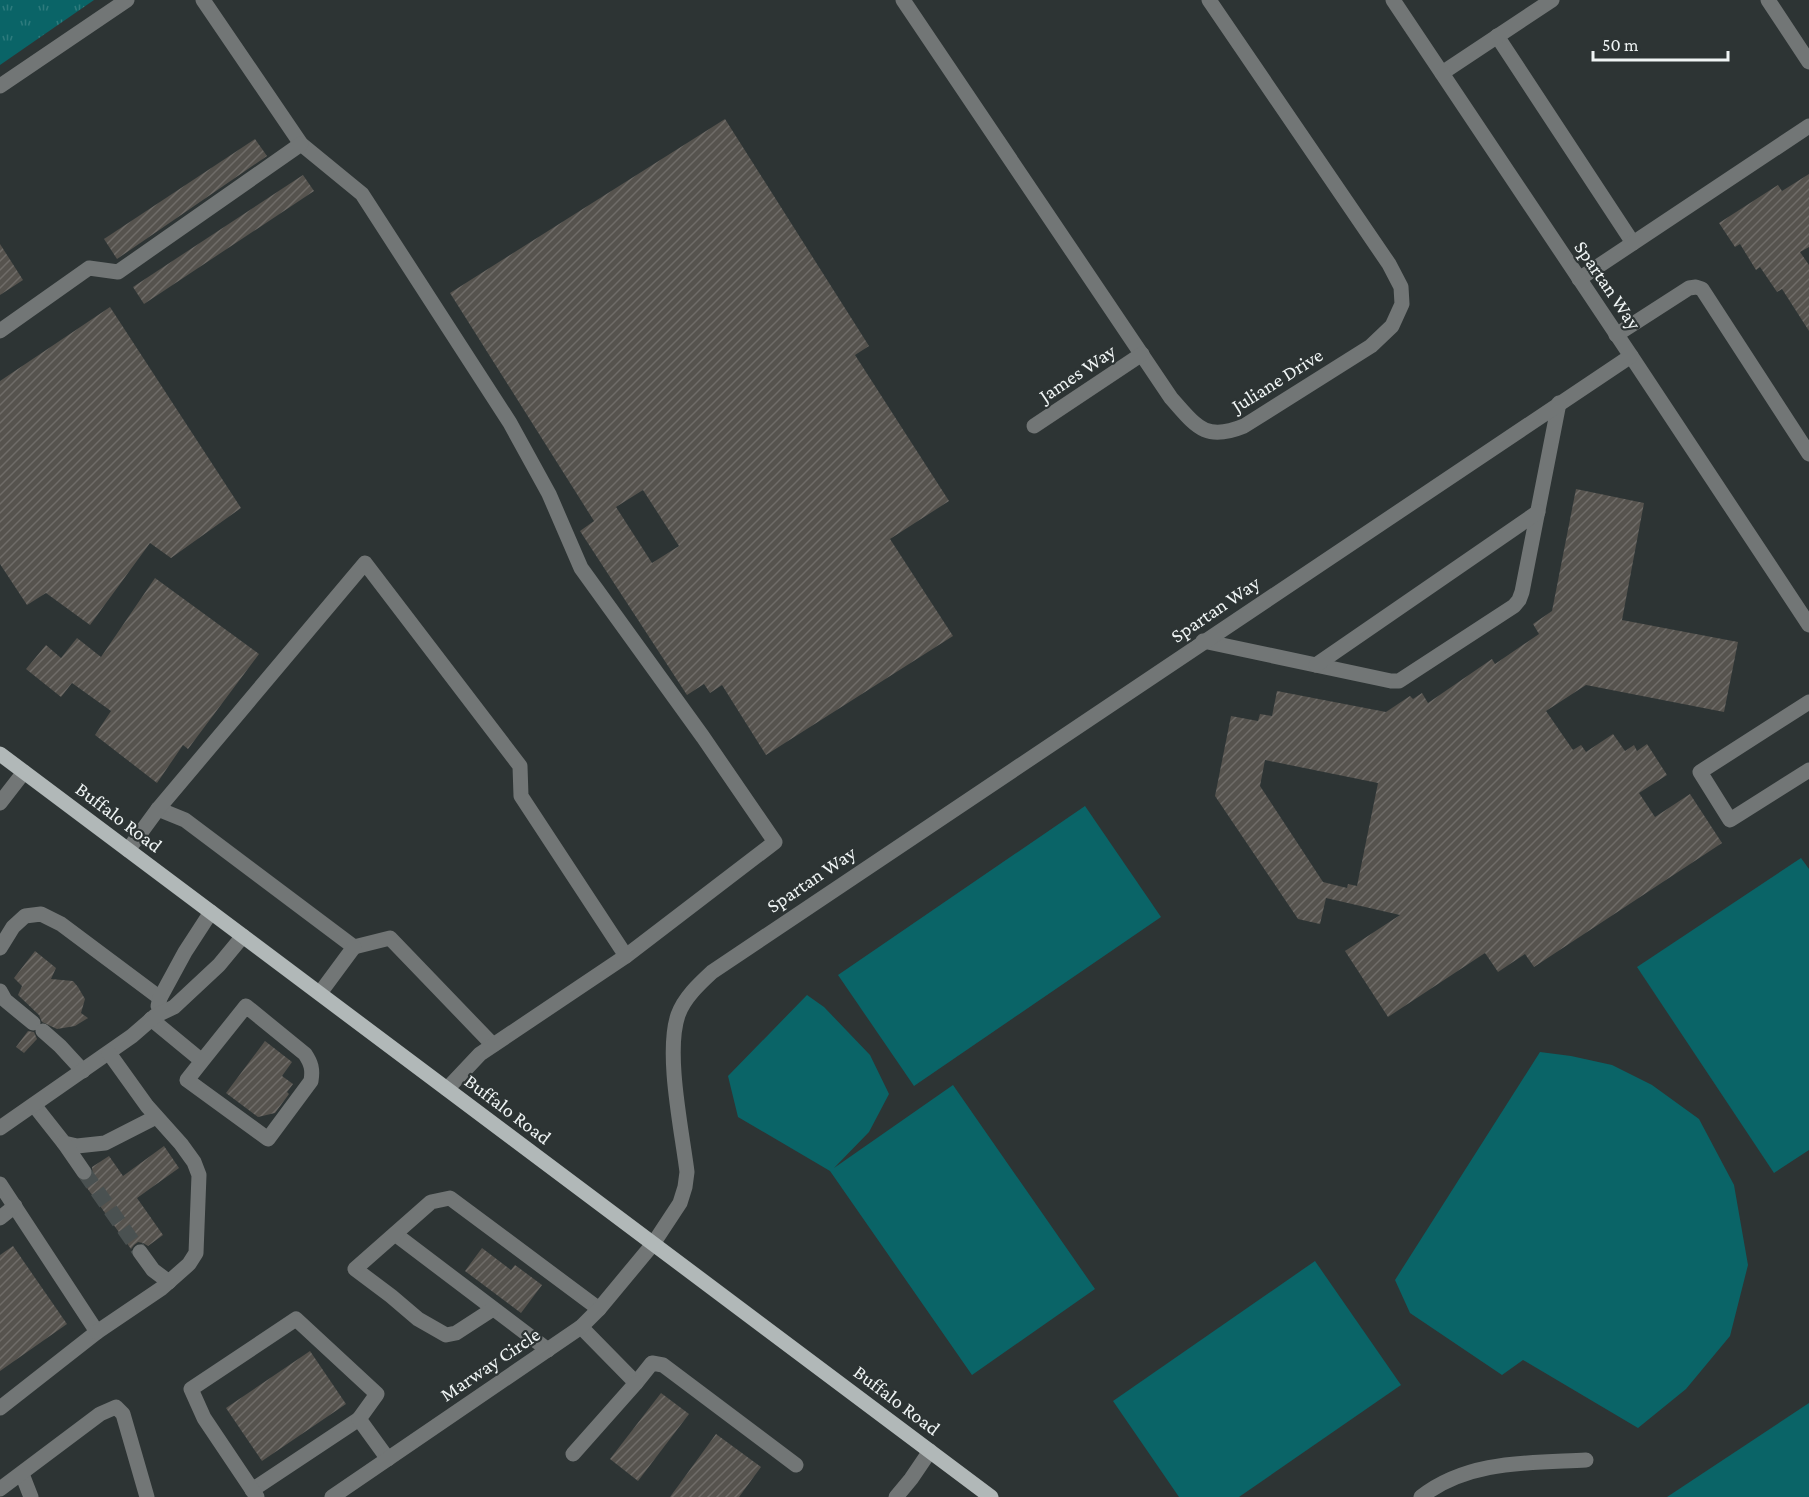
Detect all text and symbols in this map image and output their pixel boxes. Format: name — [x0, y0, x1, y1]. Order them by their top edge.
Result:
scale bar — [1593, 24, 1728, 62]
text: 50 m — [1602, 35, 1639, 55]
street label: Spartan Way — [1569, 236, 1646, 335]
street label: James Way — [1033, 339, 1121, 409]
street label: Juliane Drive — [1226, 343, 1327, 419]
street label: Spartan Way — [1166, 571, 1265, 648]
street label: Buffalo Road — [72, 777, 167, 857]
street label: Spartan Way — [762, 841, 861, 918]
street label: Buffalo Road — [461, 1069, 556, 1149]
street label: Marway Circle — [436, 1322, 545, 1406]
street label: Buffalo Road — [850, 1360, 945, 1440]

